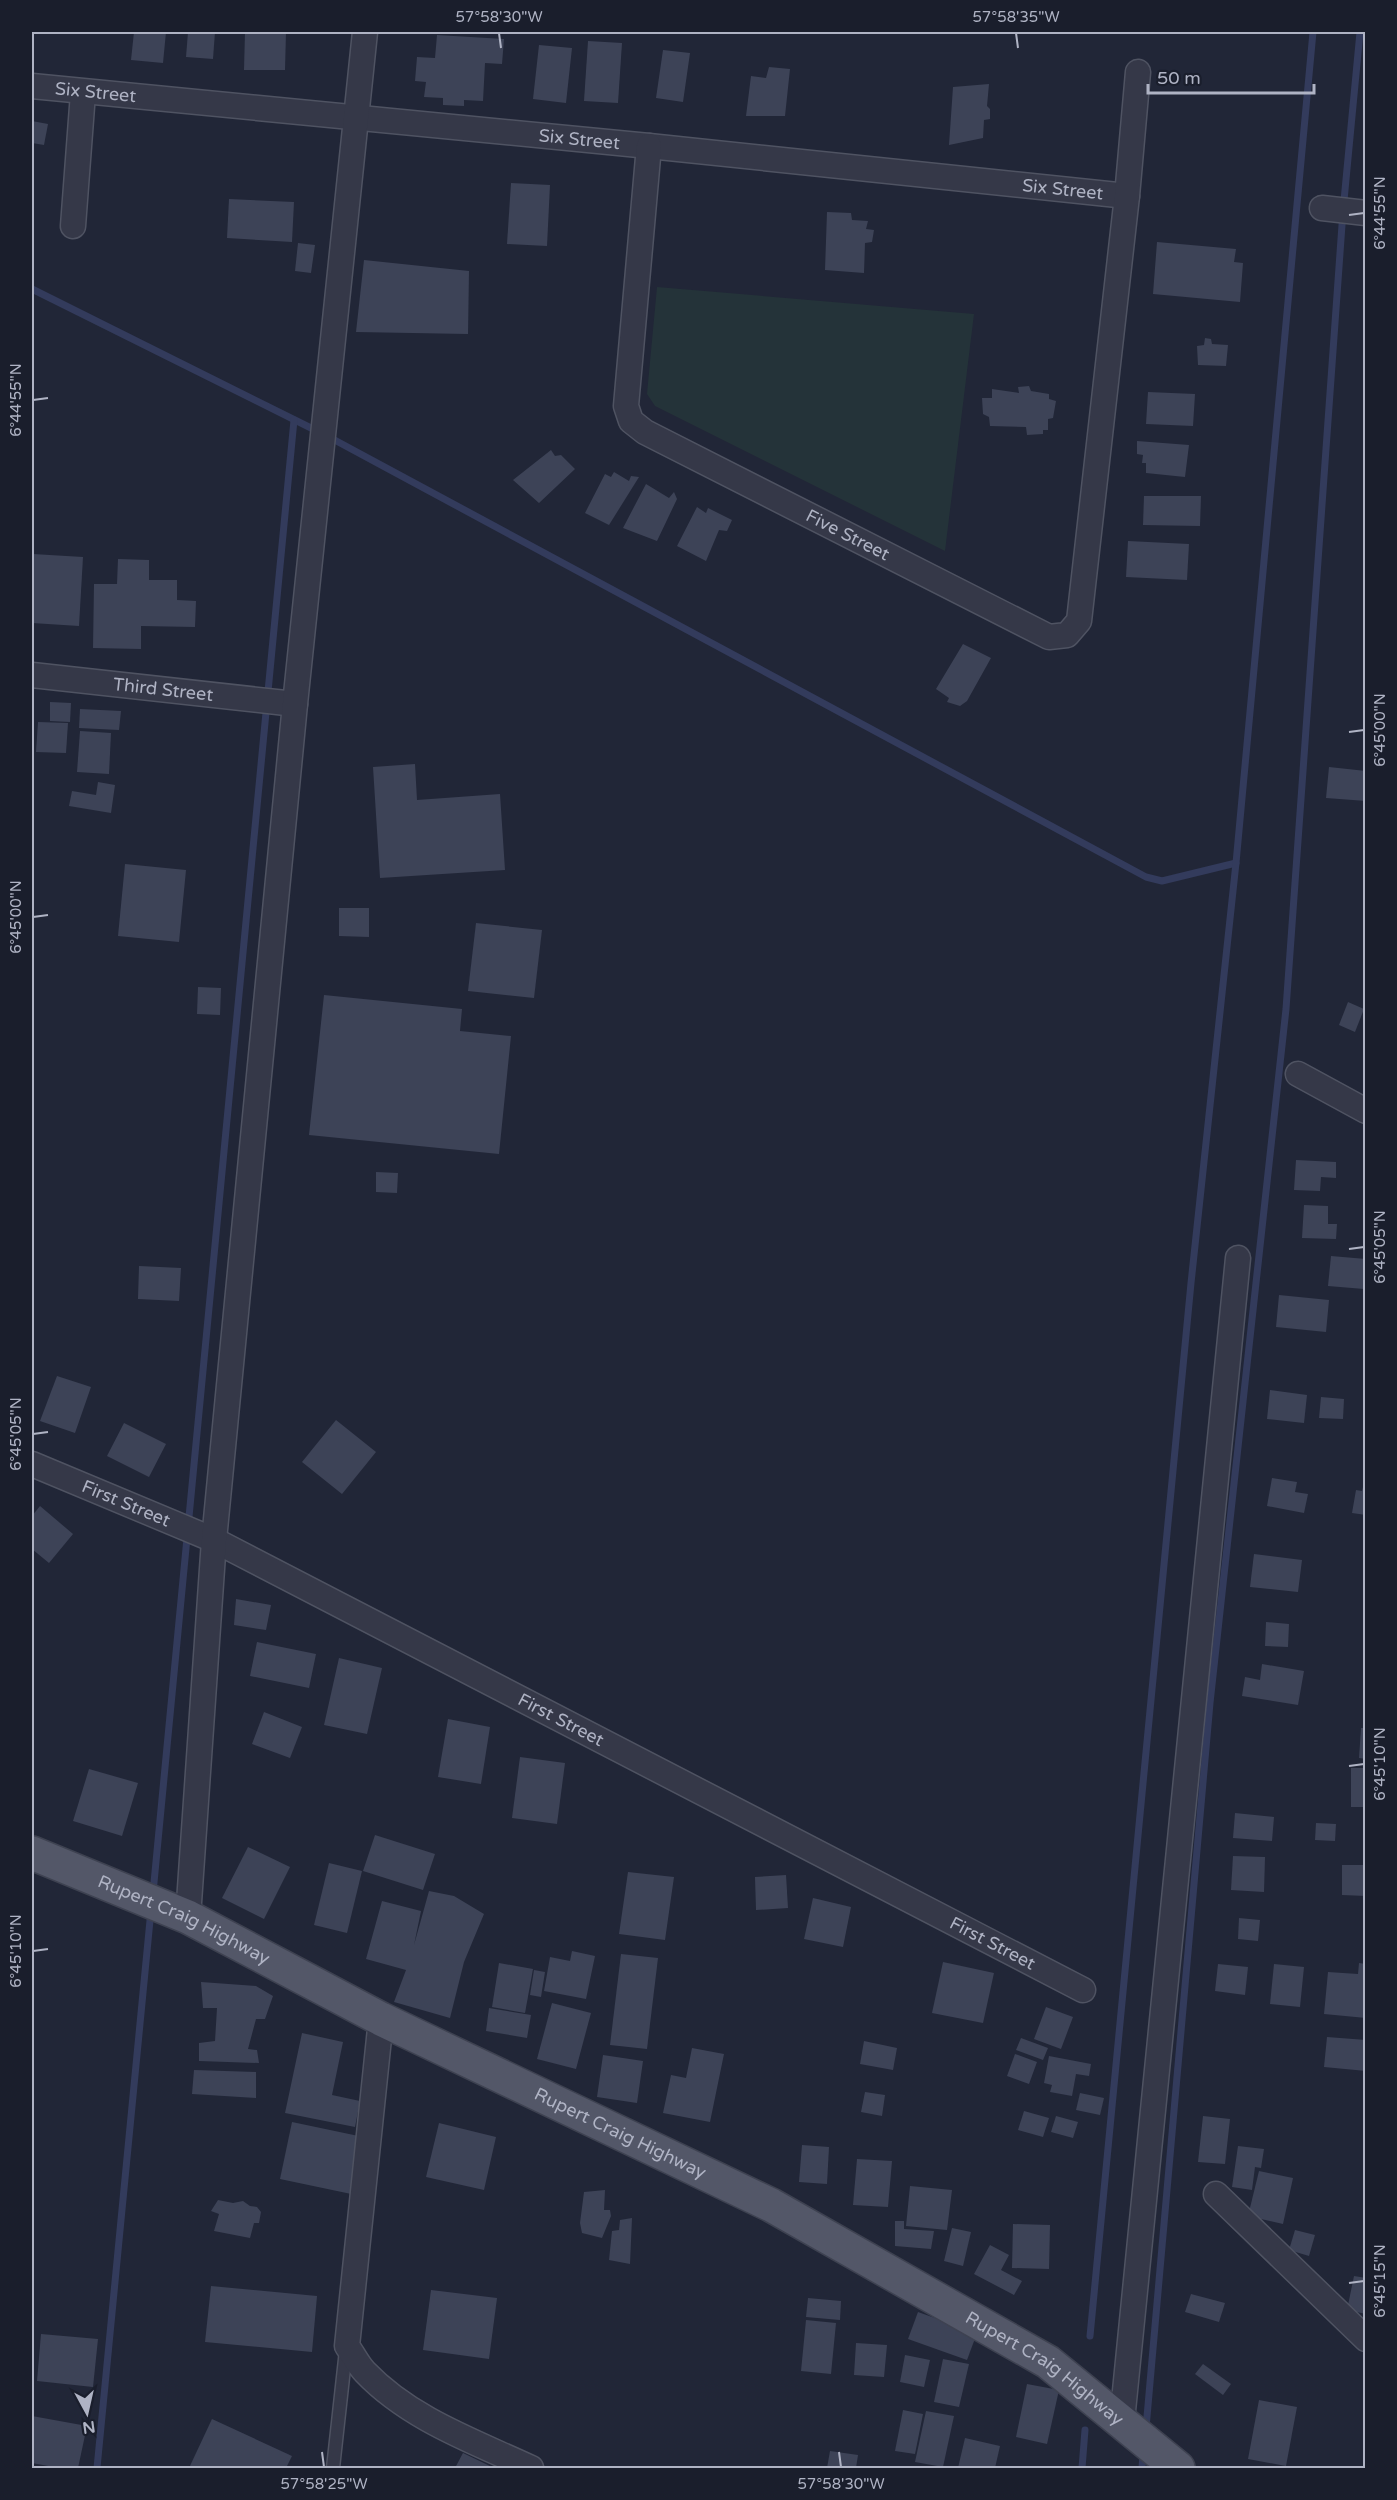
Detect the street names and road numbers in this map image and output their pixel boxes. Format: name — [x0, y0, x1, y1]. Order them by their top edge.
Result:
street label: Six Street — [54, 77, 137, 107]
street label: Six Street — [538, 124, 621, 154]
street label: Six Street — [1021, 174, 1105, 204]
street label: Five Street — [802, 504, 893, 565]
street label: Third Street — [112, 673, 214, 706]
street label: First Street — [79, 1475, 174, 1532]
street label: First Street — [514, 1688, 608, 1751]
street label: Rupert Craig Highway — [95, 1870, 274, 1970]
street label: First Street — [946, 1912, 1039, 1975]
street label: Rupert Craig Highway — [531, 2083, 710, 2184]
street label: Rupert Craig Highway — [961, 2306, 1128, 2430]

